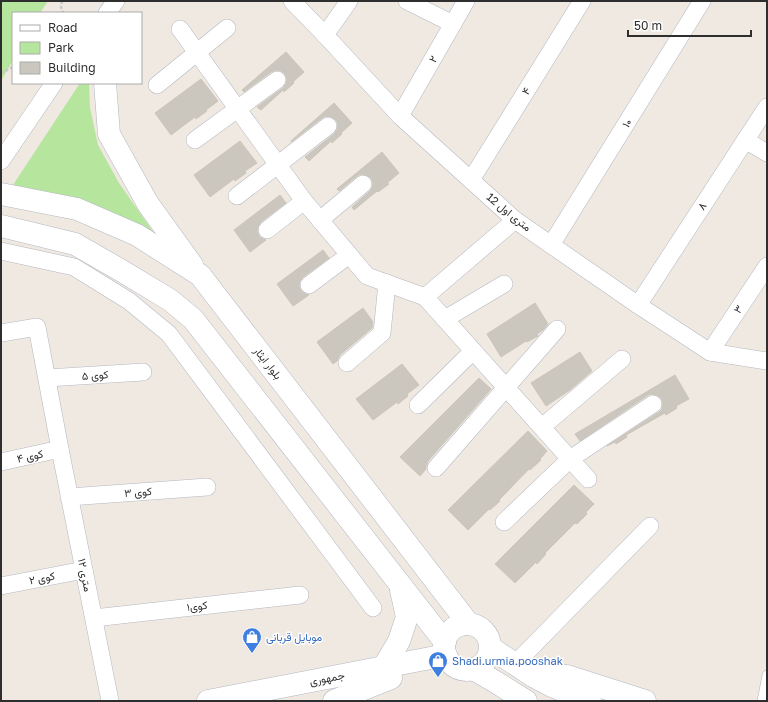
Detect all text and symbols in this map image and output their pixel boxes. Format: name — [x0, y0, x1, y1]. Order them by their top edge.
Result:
legend — [12, 12, 142, 84]
scale bar — [628, 12, 751, 38]
text: 50 m — [634, 18, 662, 33]
text: Road — [48, 20, 77, 35]
text: Park — [48, 40, 74, 55]
street label: ۲ — [425, 53, 440, 64]
text: Building — [48, 60, 96, 75]
street label: ۴ — [518, 85, 533, 97]
street label: ۱۰ — [619, 116, 634, 129]
street label: 12 متری اول — [484, 190, 534, 234]
street label: ۸ — [694, 199, 709, 212]
street label: ۳ — [730, 302, 745, 315]
street label: بلوار ایثار — [250, 343, 285, 382]
street label: کوی ۵ — [81, 367, 109, 383]
street label: کوی ۴ — [16, 446, 45, 466]
street label: کوی ۳ — [124, 484, 152, 500]
street label: ۱۲ متری — [75, 557, 95, 593]
street label: کوی ۲ — [28, 569, 56, 587]
street label: کوی۱ — [186, 598, 208, 614]
shop icon: موبایل قربانی — [241, 626, 263, 654]
place label: موبایل قربانی — [266, 630, 322, 644]
shop icon: Shadi.urmia.pooshak — [427, 650, 449, 678]
place label: Shadi.urmia.pooshak — [452, 654, 563, 667]
street label: جمهوری — [308, 668, 346, 688]

